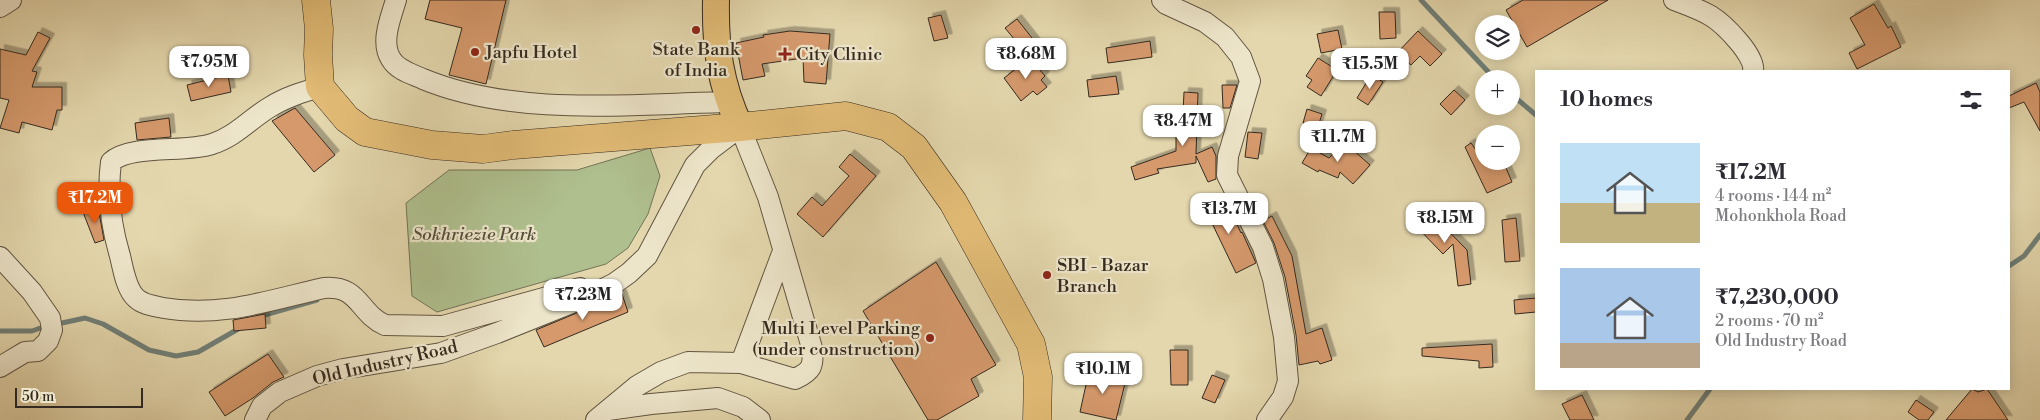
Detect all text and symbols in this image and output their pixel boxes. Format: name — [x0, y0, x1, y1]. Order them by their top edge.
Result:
map controls — [1475, 15, 1520, 170]
button: layers — [1475, 15, 1520, 60]
marker: State Bank of India — [690, 24, 702, 36]
place label: State Bank of India — [652, 38, 741, 82]
pin: ₹8.68M — [985, 38, 1067, 80]
place label: Japfu Hotel — [484, 41, 578, 64]
place label: City Clinic — [796, 43, 882, 66]
text: ₹8.68M — [996, 44, 1056, 64]
pin: ₹7.95M — [168, 46, 250, 88]
marker: Japfu Hotel — [469, 46, 481, 58]
marker: City Clinic — [778, 47, 792, 61]
pin: ₹15.5M — [1329, 48, 1411, 90]
text: ₹7.95M — [180, 52, 238, 72]
text: ₹15.5M — [1342, 54, 1398, 74]
button: + — [1475, 70, 1520, 115]
icon: filters — [1957, 86, 1985, 114]
text: 10 homes — [1560, 87, 1653, 113]
pin: ₹8.47M — [1142, 104, 1224, 147]
text: ₹8.47M — [1154, 111, 1212, 131]
pin: ₹11.7M — [1297, 120, 1379, 163]
button: − — [1475, 125, 1520, 170]
text: ₹11.7M — [1311, 127, 1365, 147]
text: ₹17.2M — [1715, 160, 1786, 186]
icon: home — [1600, 163, 1660, 223]
pin: ₹17.2M — [54, 182, 136, 224]
text: 4 rooms · 144 m² — [1715, 186, 1831, 206]
text: ₹17.2M — [68, 188, 122, 208]
pin: ₹13.7M — [1188, 192, 1270, 235]
text: ₹13.7M — [1201, 199, 1257, 219]
pin: ₹8.15M — [1404, 202, 1486, 244]
text: Mohonkhola Road — [1715, 206, 1846, 226]
text: ₹8.15M — [1417, 208, 1473, 228]
park label: Sokhriezie Park — [412, 223, 536, 246]
place label: SBI - Bazar Branch — [1056, 254, 1149, 298]
marker: SBI - Bazar Branch — [1041, 269, 1053, 281]
pin: ₹7.23M — [542, 278, 624, 321]
text: ₹7.23M — [554, 285, 612, 305]
text: ₹7,230,000 — [1715, 285, 1839, 311]
icon: home — [1600, 288, 1660, 348]
text: 2 rooms · 70 m² — [1715, 311, 1824, 331]
place label: Multi Level Parking (under construction) — [752, 317, 921, 361]
text: Old Industry Road — [1715, 331, 1847, 351]
marker: Multi Level Parking (under construction) — [924, 332, 936, 344]
street label: Old Industry Road — [310, 335, 461, 391]
pin: ₹10.1M — [1062, 352, 1144, 395]
text: ₹10.1M — [1075, 359, 1131, 379]
scale bar — [15, 385, 142, 408]
text: 50 m — [22, 388, 54, 406]

